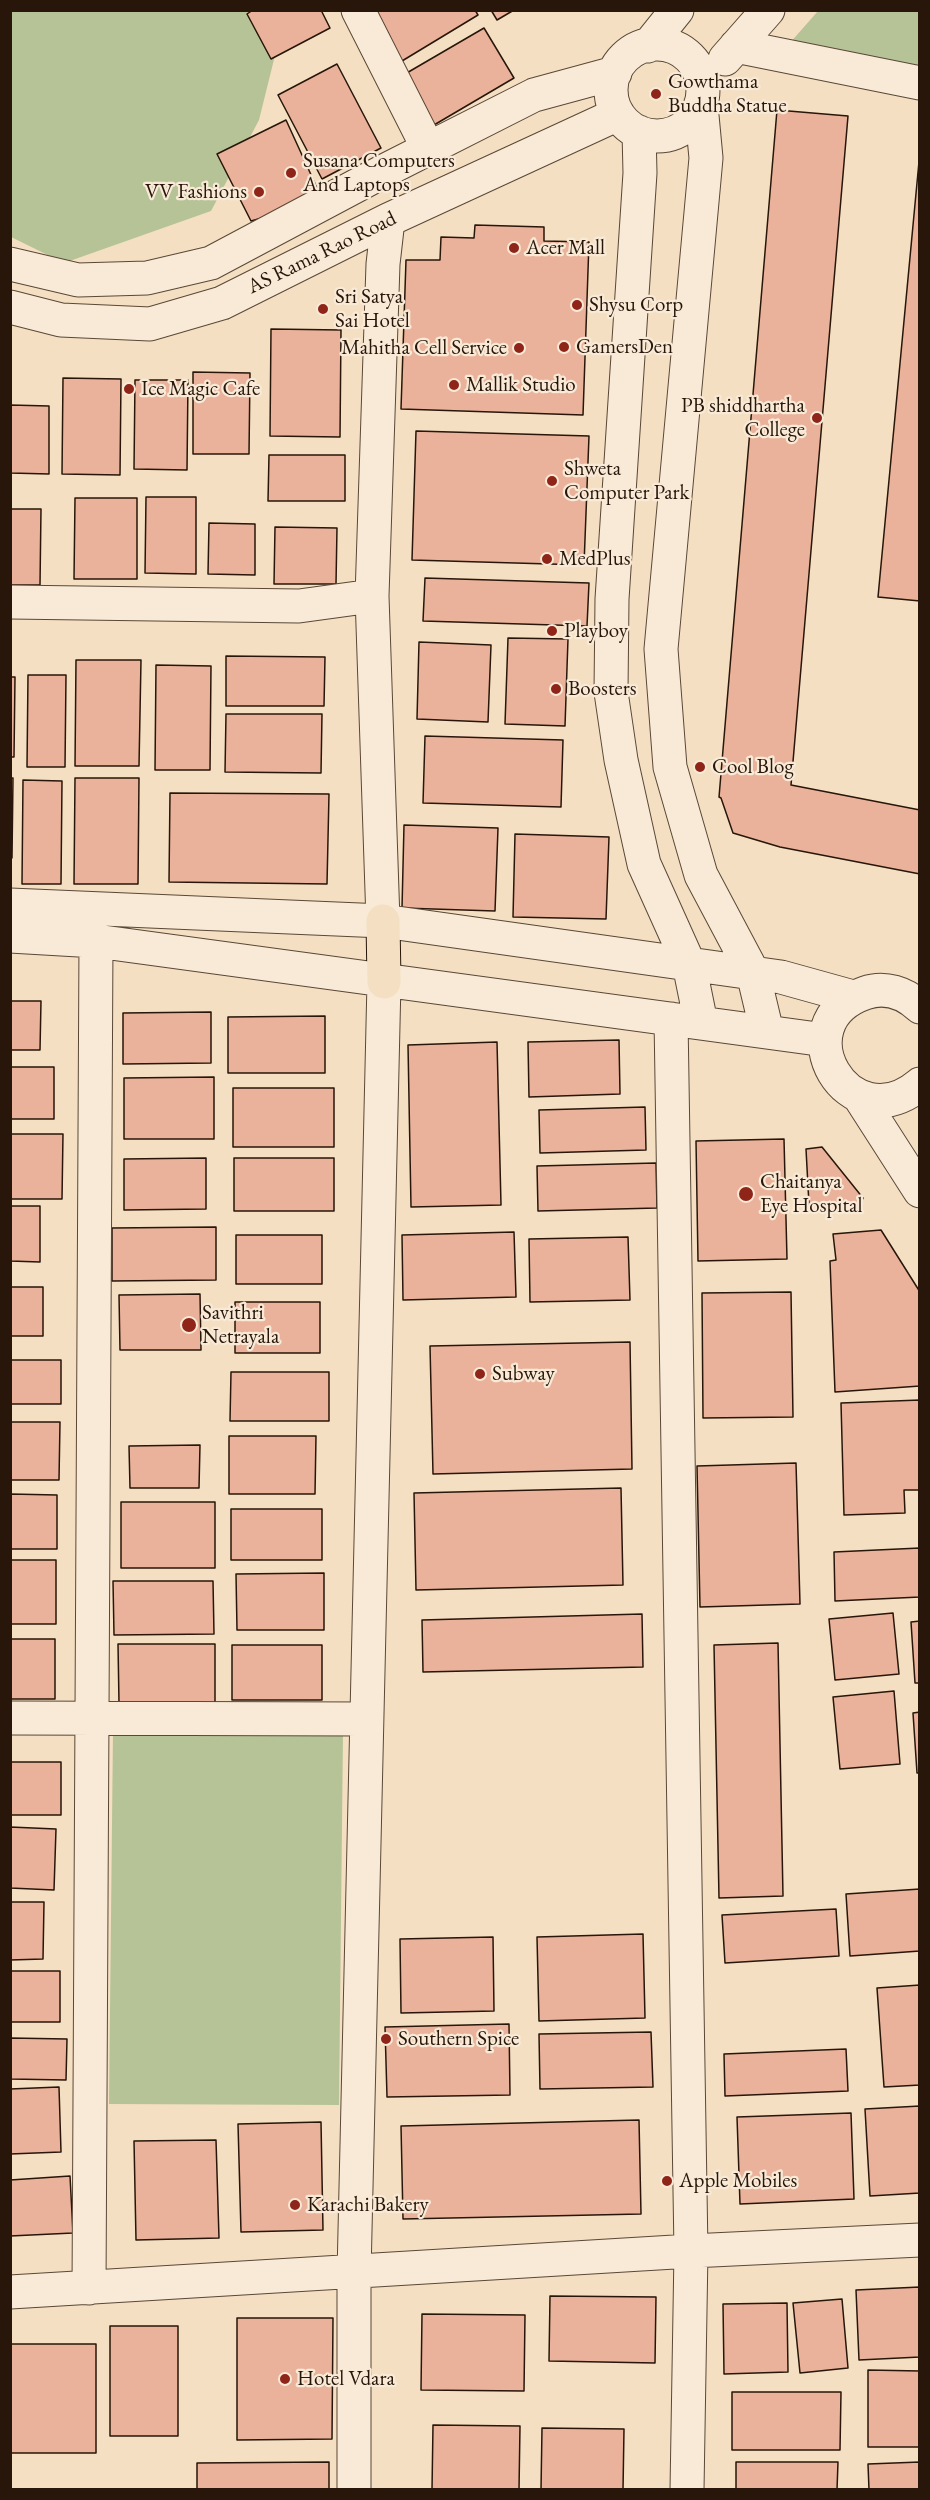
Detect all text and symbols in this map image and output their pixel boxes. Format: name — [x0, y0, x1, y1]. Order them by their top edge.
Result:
place label: Gowthama Buddha Statue — [668, 69, 787, 119]
marker: Gowthama Buddha Statue — [649, 87, 663, 101]
place label: Susana Computers And Laptops — [303, 148, 455, 198]
marker: Susana Computers And Laptops — [284, 166, 298, 180]
place label: VV Fashions — [145, 179, 247, 205]
marker: VV Fashions — [252, 185, 266, 199]
street label: AS Rama Rao Road — [243, 206, 401, 300]
place label: Acer Mall — [526, 235, 605, 261]
marker: Acer Mall — [507, 241, 521, 255]
place label: Sri Satya Sai Hotel — [335, 284, 410, 334]
place label: Shysu Corp — [589, 292, 683, 318]
marker: Shysu Corp — [570, 298, 584, 312]
marker: Sri Satya Sai Hotel — [316, 302, 330, 316]
place label: GamersDen — [576, 334, 673, 360]
place label: Mahitha Cell Service — [341, 335, 507, 361]
marker: GamersDen — [557, 340, 571, 354]
marker: Mahitha Cell Service — [512, 341, 526, 355]
place label: Mallik Studio — [466, 372, 576, 398]
place label: Ice Magic Cafe — [141, 376, 260, 402]
marker: Mallik Studio — [447, 378, 461, 392]
marker: Ice Magic Cafe — [122, 382, 136, 396]
place label: PB shiddhartha College — [681, 393, 805, 443]
marker: PB shiddhartha College — [810, 411, 824, 425]
place label: Shweta Computer Park — [564, 456, 689, 506]
marker: Shweta Computer Park — [545, 474, 559, 488]
place label: MedPlus — [559, 546, 631, 572]
marker: MedPlus — [540, 552, 554, 566]
place label: Playboy — [564, 618, 628, 644]
marker: Playboy — [545, 624, 559, 638]
place label: Boosters — [568, 676, 636, 702]
marker: Boosters — [549, 682, 563, 696]
place label: Cool Blog — [712, 754, 794, 780]
marker: Cool Blog — [693, 760, 707, 774]
place label: Chaitanya Eye Hospital — [760, 1169, 863, 1219]
marker: Chaitanya Eye Hospital — [737, 1185, 755, 1203]
place label: Savithri Netrayala — [202, 1300, 279, 1350]
marker: Savithri Netrayala — [180, 1316, 198, 1334]
place label: Subway — [492, 1361, 555, 1387]
marker: Subway — [473, 1367, 487, 1381]
place label: Southern Spice — [398, 2026, 519, 2052]
marker: Southern Spice — [379, 2032, 393, 2046]
place label: Apple Mobiles — [679, 2168, 797, 2194]
marker: Apple Mobiles — [660, 2174, 674, 2188]
place label: Karachi Bakery — [307, 2192, 429, 2218]
marker: Karachi Bakery — [288, 2198, 302, 2212]
place label: Hotel Vdara — [297, 2366, 395, 2392]
marker: Hotel Vdara — [278, 2372, 292, 2386]

